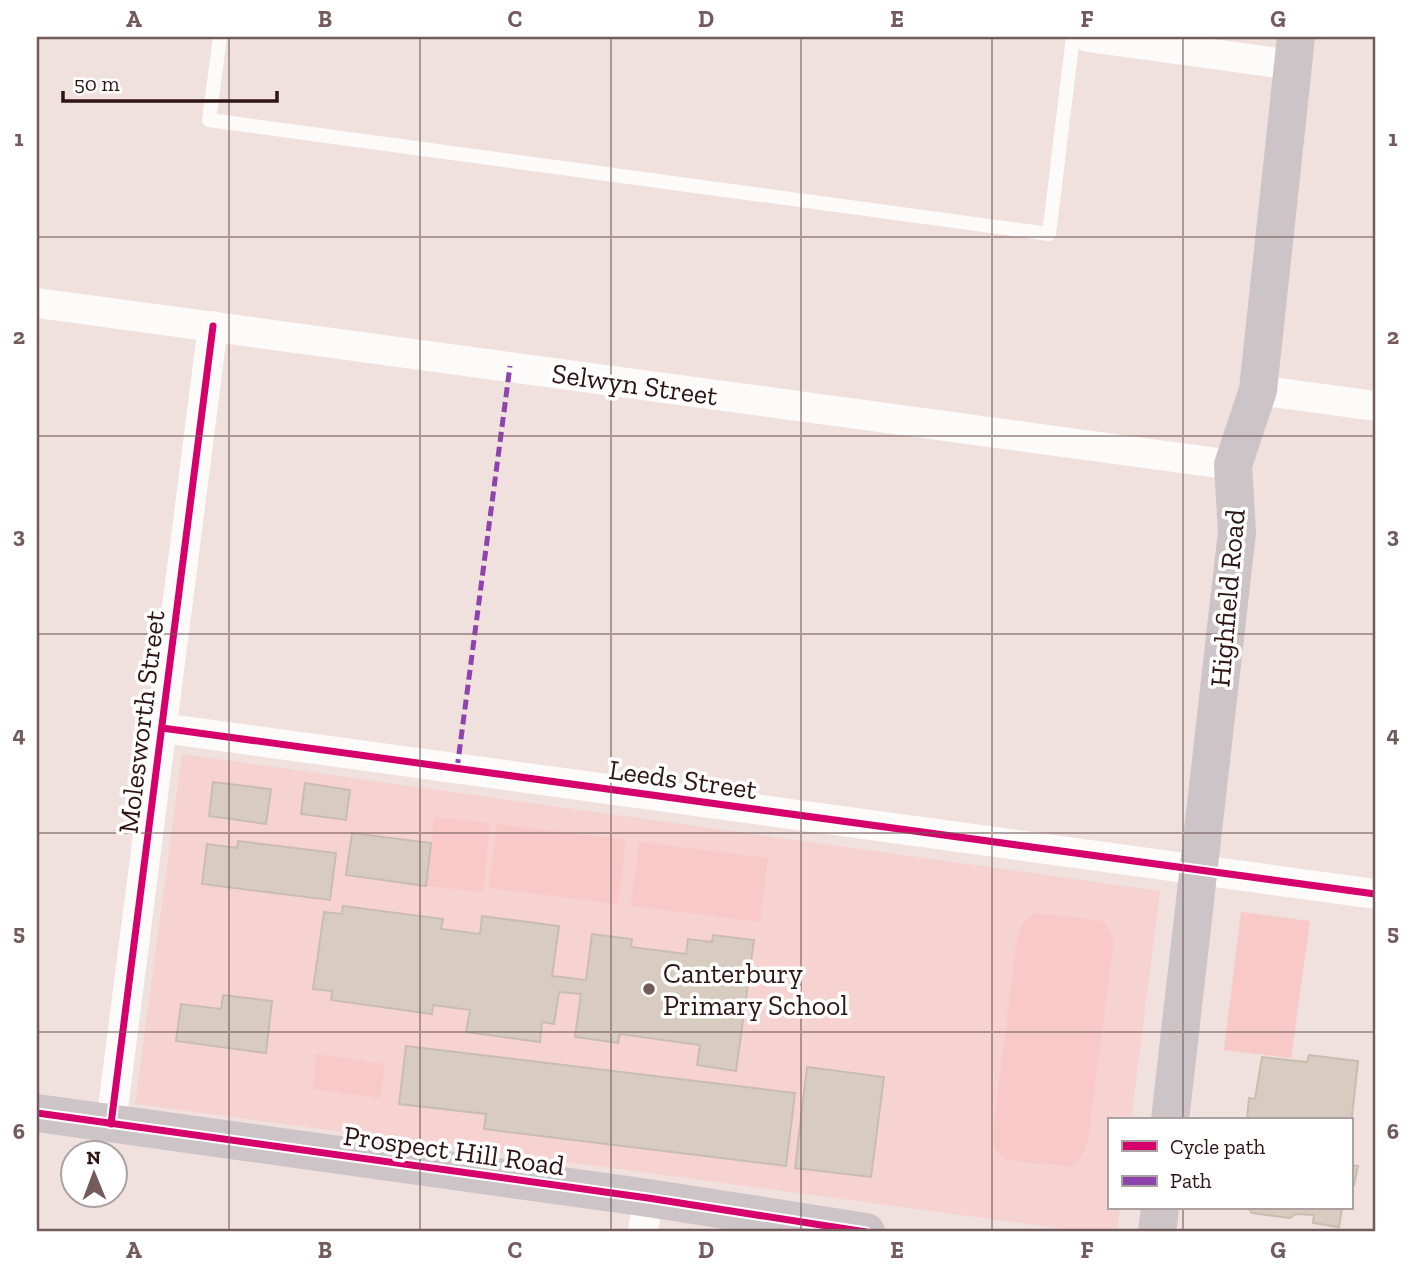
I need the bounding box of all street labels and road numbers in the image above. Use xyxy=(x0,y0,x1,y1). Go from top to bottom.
street label: Selwyn Street xyxy=(550,357,721,413)
street label: Highfield Road xyxy=(1203,508,1252,688)
street label: Molesworth Street xyxy=(111,608,172,835)
street label: Leeds Street xyxy=(607,753,760,806)
street label: Prospect Hill Road xyxy=(341,1119,567,1182)

